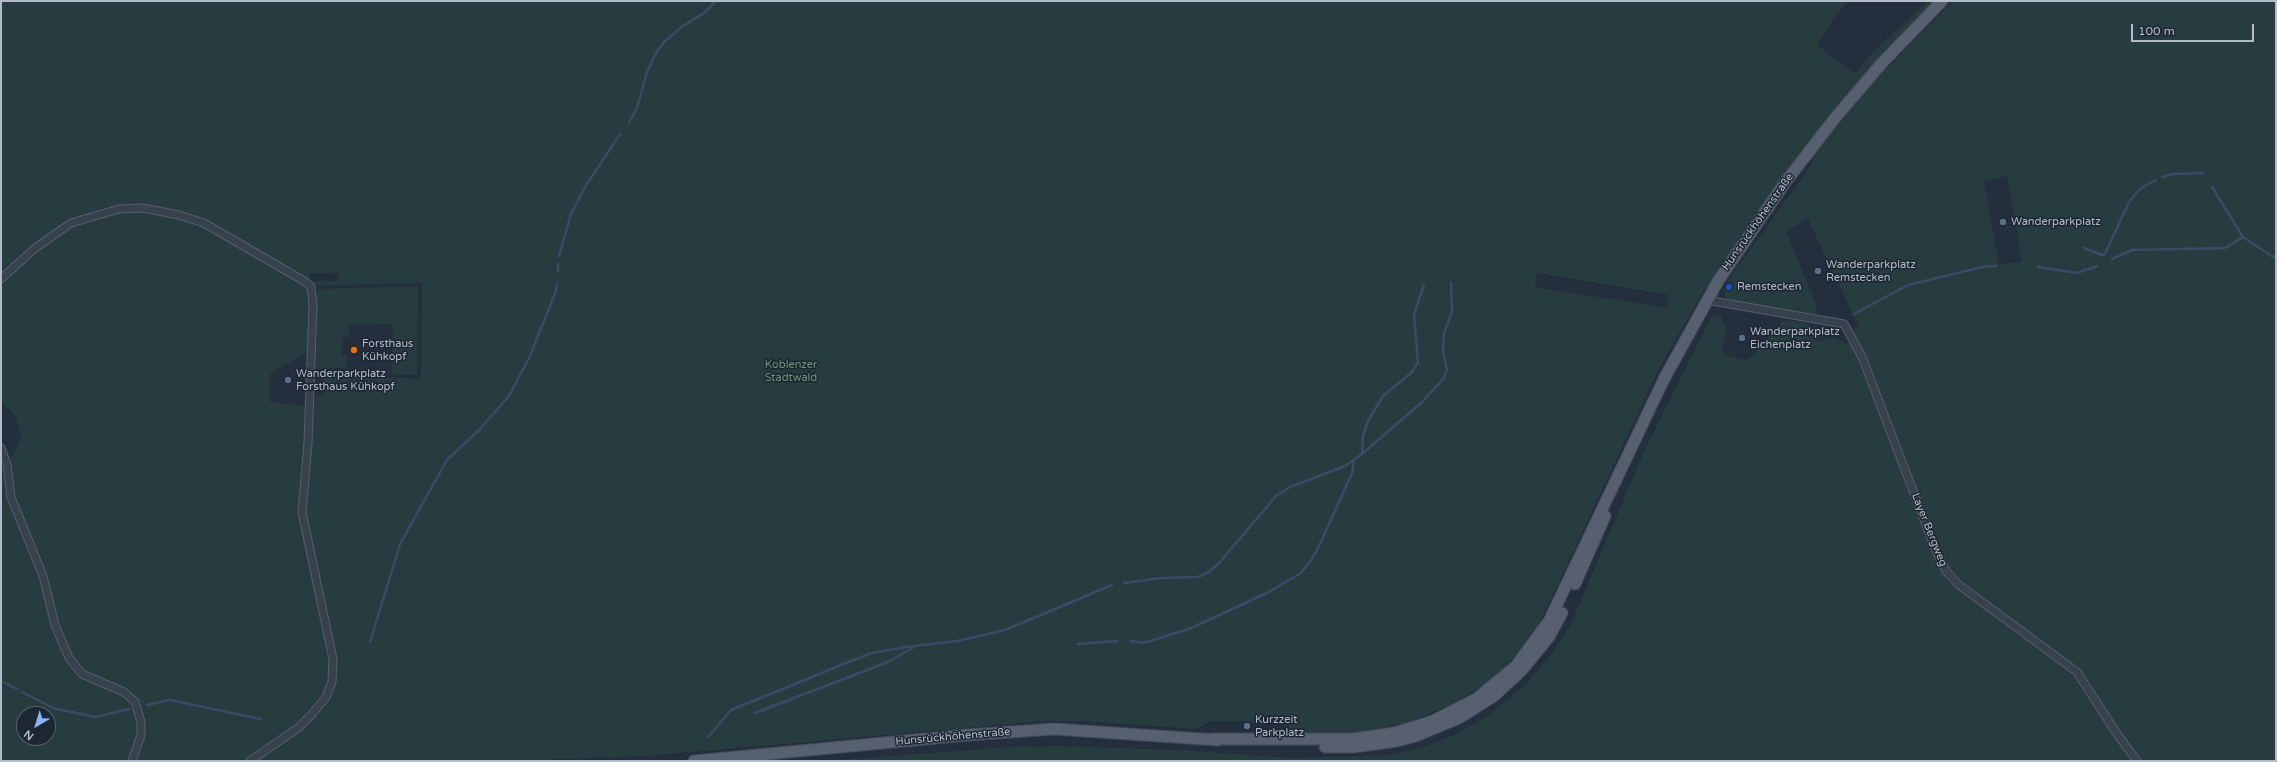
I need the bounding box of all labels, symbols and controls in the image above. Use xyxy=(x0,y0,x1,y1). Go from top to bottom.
scale bar xyxy=(2133,16,2256,42)
text: 100 m xyxy=(2138,24,2175,38)
street label: Hunsrückhöhenstraße xyxy=(1720,171,1796,273)
place label: Wanderparkplatz xyxy=(2011,215,2101,229)
marker: Wanderparkplatz xyxy=(1998,217,2008,227)
place label: Wanderparkplatz Remstecken xyxy=(1826,258,1916,284)
marker: Wanderparkplatz Remstecken xyxy=(1813,266,1823,276)
place label: Remstecken xyxy=(1737,280,1801,294)
marker: Remstecken xyxy=(1724,282,1734,292)
place label: Wanderparkplatz Eichenplatz xyxy=(1750,325,1840,351)
marker: Wanderparkplatz Eichenplatz xyxy=(1737,333,1747,343)
place label: Forsthaus Kühkopf xyxy=(362,337,413,363)
marker: Forsthaus Kühkopf xyxy=(349,345,359,355)
park label: Koblenzer Stadtwald xyxy=(765,358,817,384)
place label: Wanderparkplatz Forsthaus Kühkopf xyxy=(296,367,395,393)
marker: Wanderparkplatz Forsthaus Kühkopf xyxy=(283,375,293,385)
street label: Layer Bergweg xyxy=(1908,491,1950,569)
north arrow xyxy=(16,706,56,746)
place label: Kurzzeit Parkplatz xyxy=(1255,713,1304,739)
marker: Kurzzeit Parkplatz xyxy=(1242,721,1252,731)
street label: Hunsrückhöhenstraße xyxy=(895,725,1011,749)
text: N xyxy=(21,727,36,743)

